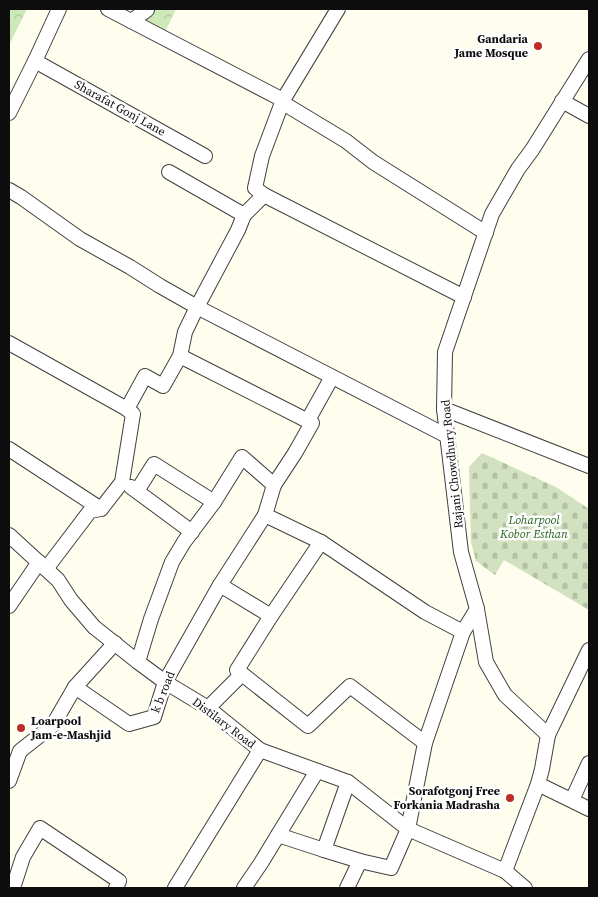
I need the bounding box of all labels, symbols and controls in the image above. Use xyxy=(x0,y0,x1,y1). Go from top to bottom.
place label: Gandaria Jame Mosque xyxy=(454,31,529,61)
marker: Gandaria Jame Mosque xyxy=(532,40,544,52)
street label: Sharafat Gonj Lane xyxy=(71,76,169,140)
street label: Rajani Chowdhury Road xyxy=(437,399,467,529)
park label: Loharpool Kobor Esthan xyxy=(499,512,568,542)
street label: k b road xyxy=(147,669,179,715)
street label: Distilary Road xyxy=(189,694,259,752)
place label: Loarpool Jam-e-Mashjid xyxy=(30,713,111,743)
marker: Loarpool Jam-e-Mashjid xyxy=(15,722,27,734)
place label: Sorafotgonj Free Forkania Madrasha xyxy=(393,783,501,813)
marker: Sorafotgonj Free Forkania Madrasha xyxy=(504,792,516,804)

